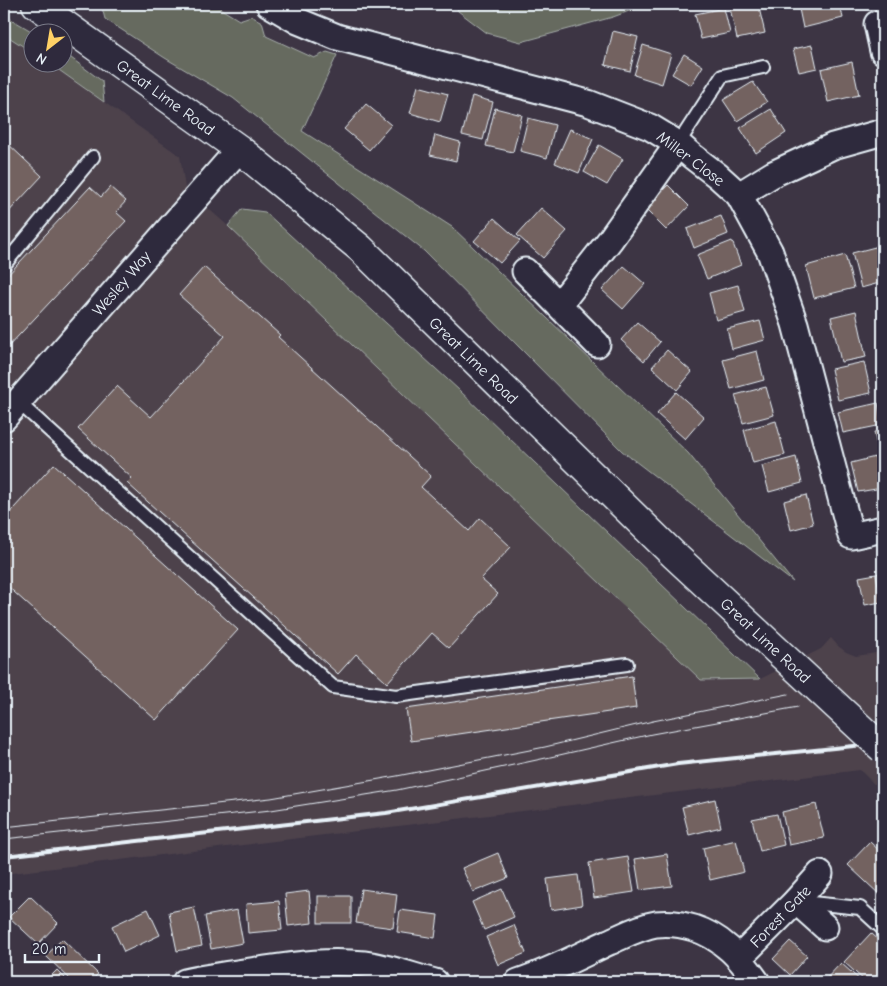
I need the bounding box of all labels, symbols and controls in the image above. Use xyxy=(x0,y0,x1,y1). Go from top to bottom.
north arrow xyxy=(22,22,72,72)
text: N xyxy=(33,49,50,68)
street label: Great Lime Road xyxy=(113,56,218,139)
street label: Miller Close xyxy=(653,128,728,190)
street label: Wesley Way xyxy=(89,247,155,320)
street label: Great Lime Road xyxy=(425,314,521,408)
street label: Great Lime Road xyxy=(717,594,814,687)
street label: Forest Gate xyxy=(747,882,815,951)
scale bar xyxy=(25,931,99,963)
text: 20 m xyxy=(32,940,66,958)

